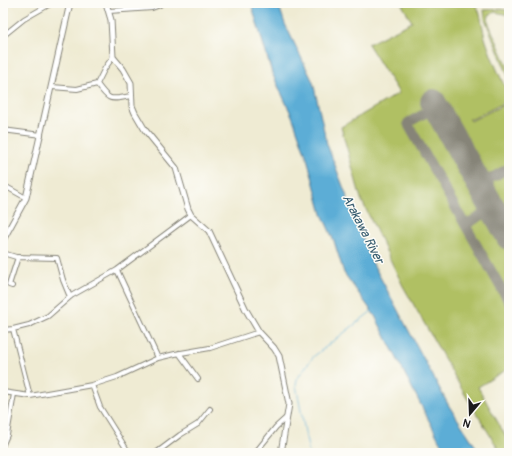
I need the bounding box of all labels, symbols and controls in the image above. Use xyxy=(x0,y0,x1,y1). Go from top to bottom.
water label: Arakawa River xyxy=(339,192,388,268)
north arrow xyxy=(450,394,490,434)
text: N xyxy=(461,415,473,430)

